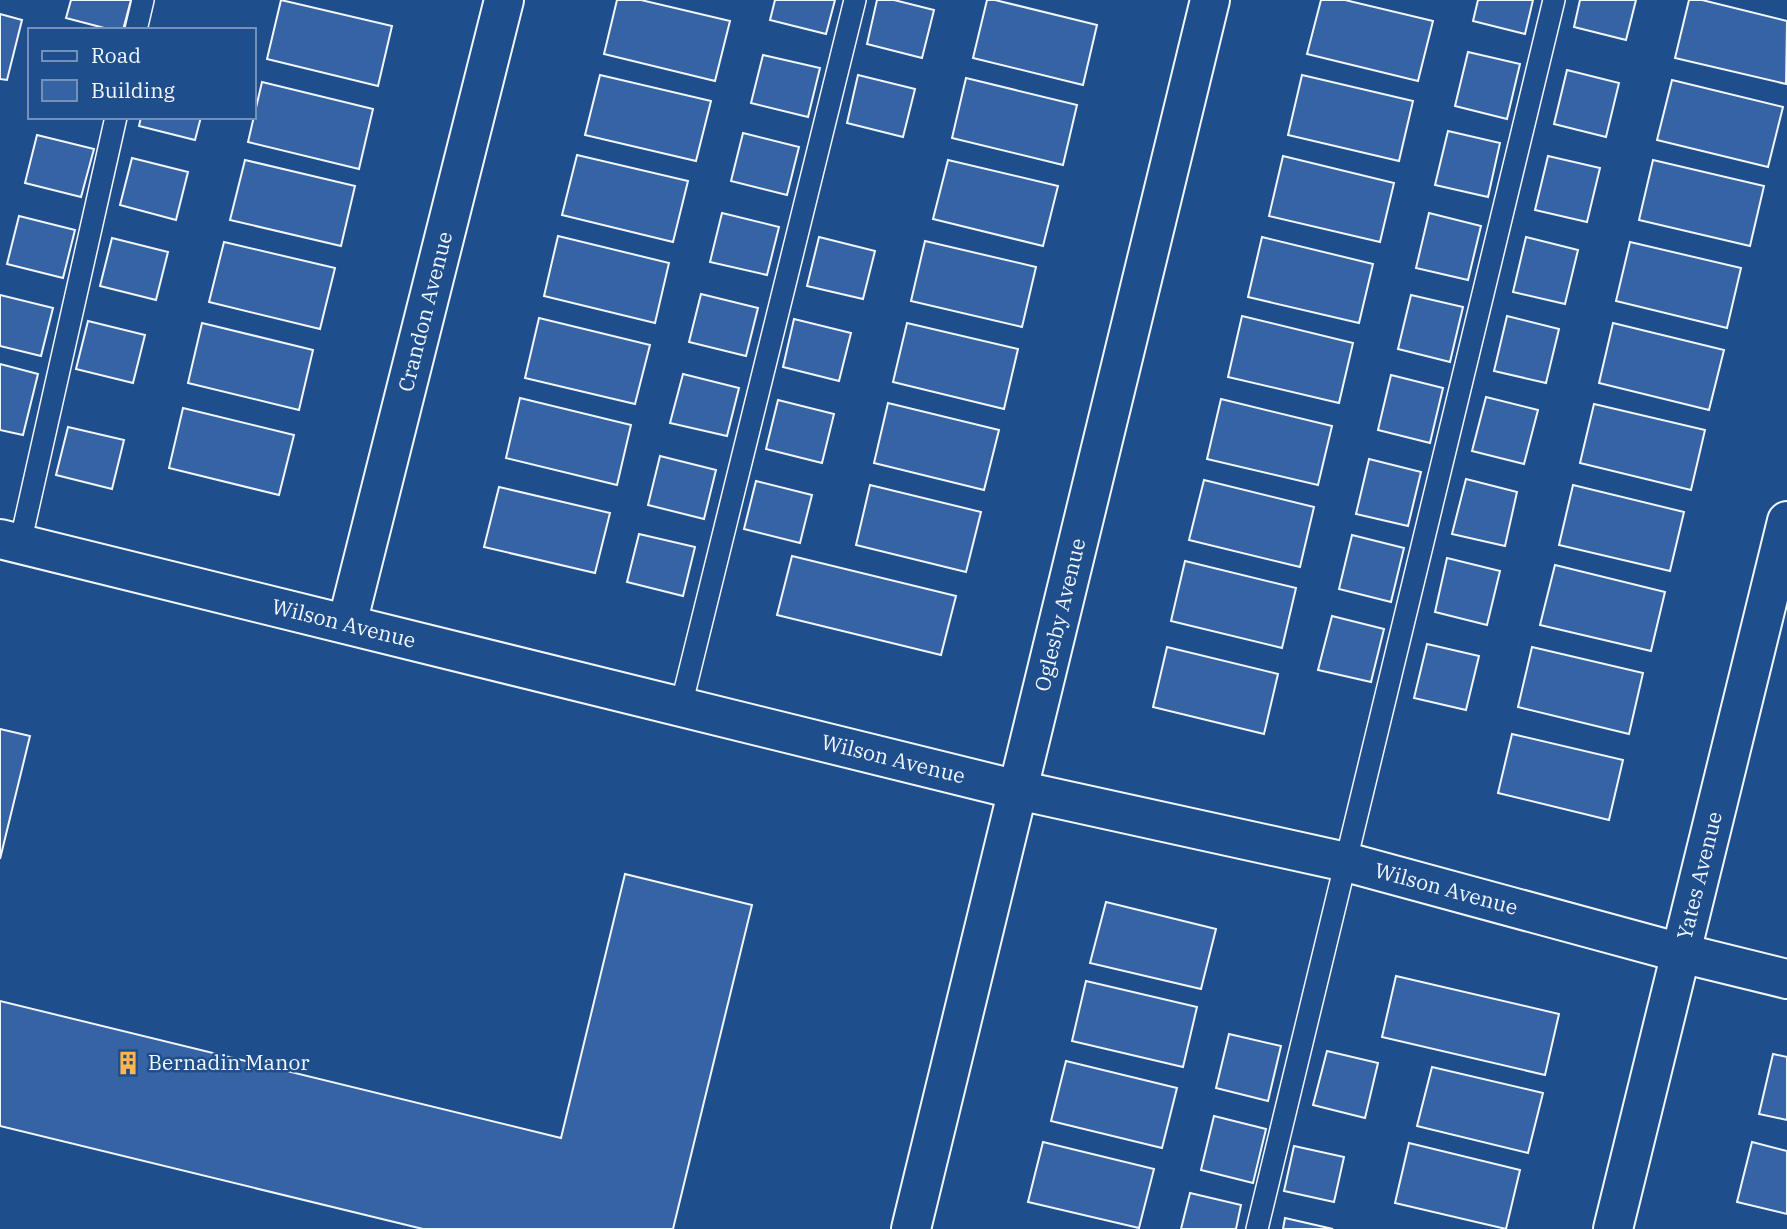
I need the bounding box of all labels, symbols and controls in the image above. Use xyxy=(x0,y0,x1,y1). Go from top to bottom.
legend xyxy=(28,28,256,119)
text: Road xyxy=(91,41,141,69)
text: Building xyxy=(91,76,176,104)
street label: Crandon Avenue xyxy=(391,228,458,395)
street label: Oglesby Avenue xyxy=(1027,535,1092,694)
street label: Wilson Avenue xyxy=(269,592,419,654)
street label: Wilson Avenue xyxy=(819,727,968,789)
street label: Yates Avenue xyxy=(1670,808,1728,942)
street label: Wilson Avenue xyxy=(1372,855,1521,921)
place label: Bernadin Manor xyxy=(148,1048,310,1076)
building icon: Bernadin Manor xyxy=(114,1049,142,1077)

